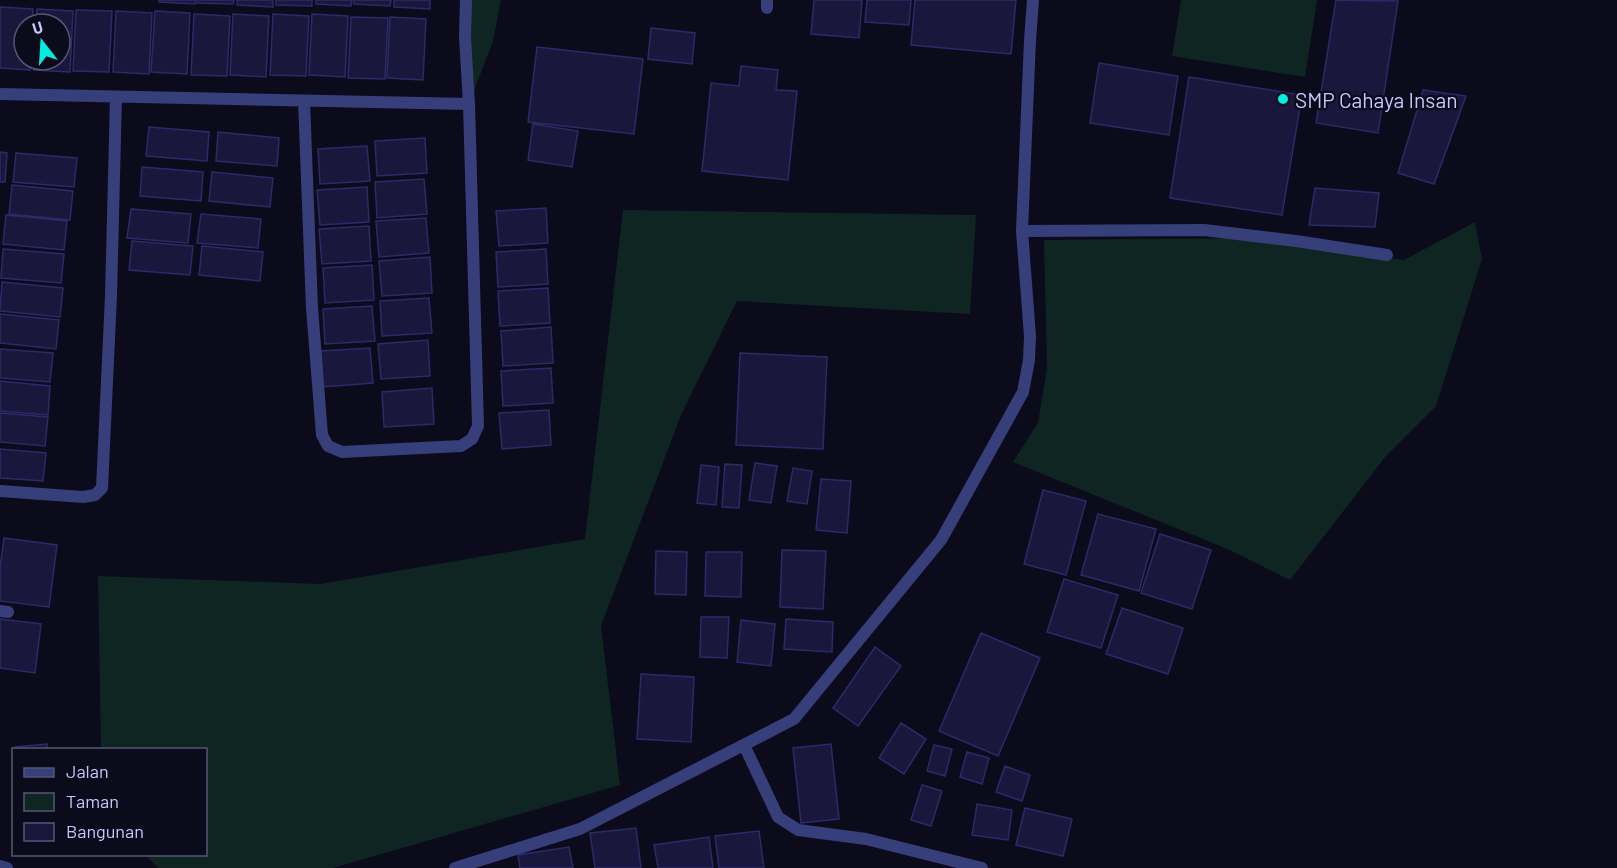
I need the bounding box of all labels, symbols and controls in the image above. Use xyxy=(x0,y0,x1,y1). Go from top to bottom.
north arrow xyxy=(12,12,72,72)
text: U xyxy=(30,17,45,38)
place label: SMP Cahaya Insan xyxy=(1295,87,1457,112)
marker: SMP Cahaya Insan xyxy=(1276,92,1290,106)
legend xyxy=(12,748,207,856)
text: Jalan xyxy=(66,760,109,782)
text: Taman xyxy=(66,790,119,812)
text: Bangunan xyxy=(66,820,144,842)

